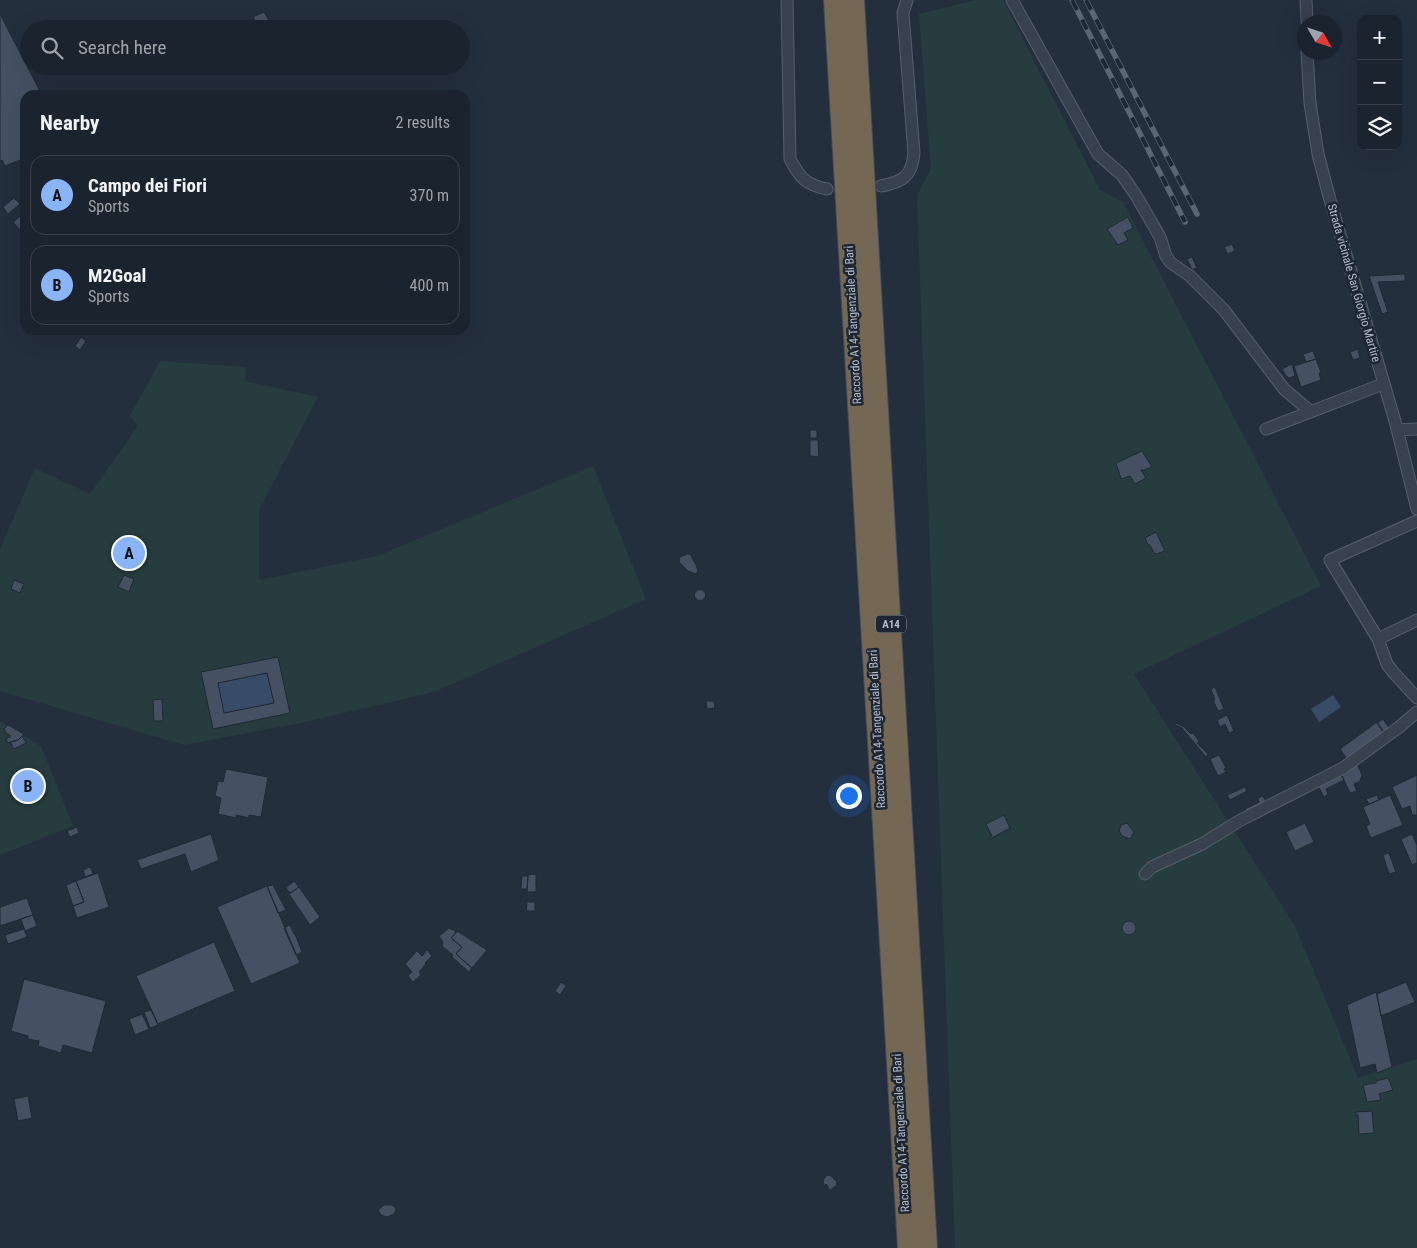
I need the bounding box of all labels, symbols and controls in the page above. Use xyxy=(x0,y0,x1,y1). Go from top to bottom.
north arrow xyxy=(1297,15,1342,60)
map controls xyxy=(1357,15,1402,150)
button: + xyxy=(1357,15,1402,60)
search box xyxy=(20,20,470,75)
icon: search xyxy=(38,34,66,62)
text: Search here xyxy=(78,36,166,59)
button: − xyxy=(1357,60,1402,105)
button: layers xyxy=(1357,105,1402,150)
text: Nearby xyxy=(40,111,99,135)
text: 2 results xyxy=(395,113,450,132)
text: Campo dei Fiori xyxy=(88,174,207,197)
text: A xyxy=(52,186,62,205)
text: 370 m xyxy=(410,186,449,205)
text: Sports xyxy=(88,197,130,216)
street label: Strada vicinale San Giorgio Martire xyxy=(1325,202,1383,364)
street label: Raccordo A14-Tangenziale di Bari xyxy=(842,245,864,405)
text: M2Goal xyxy=(88,264,146,287)
text: B xyxy=(53,276,61,295)
text: 400 m xyxy=(410,276,449,295)
text: Sports xyxy=(88,287,130,306)
pin: A xyxy=(113,534,145,572)
road number: A14 xyxy=(876,616,906,632)
street label: Raccordo A14-Tangenziale di Bari xyxy=(866,649,888,809)
pin: B xyxy=(12,767,44,805)
your location xyxy=(836,783,862,809)
street label: Raccordo A14-Tangenziale di Bari xyxy=(890,1053,912,1213)

